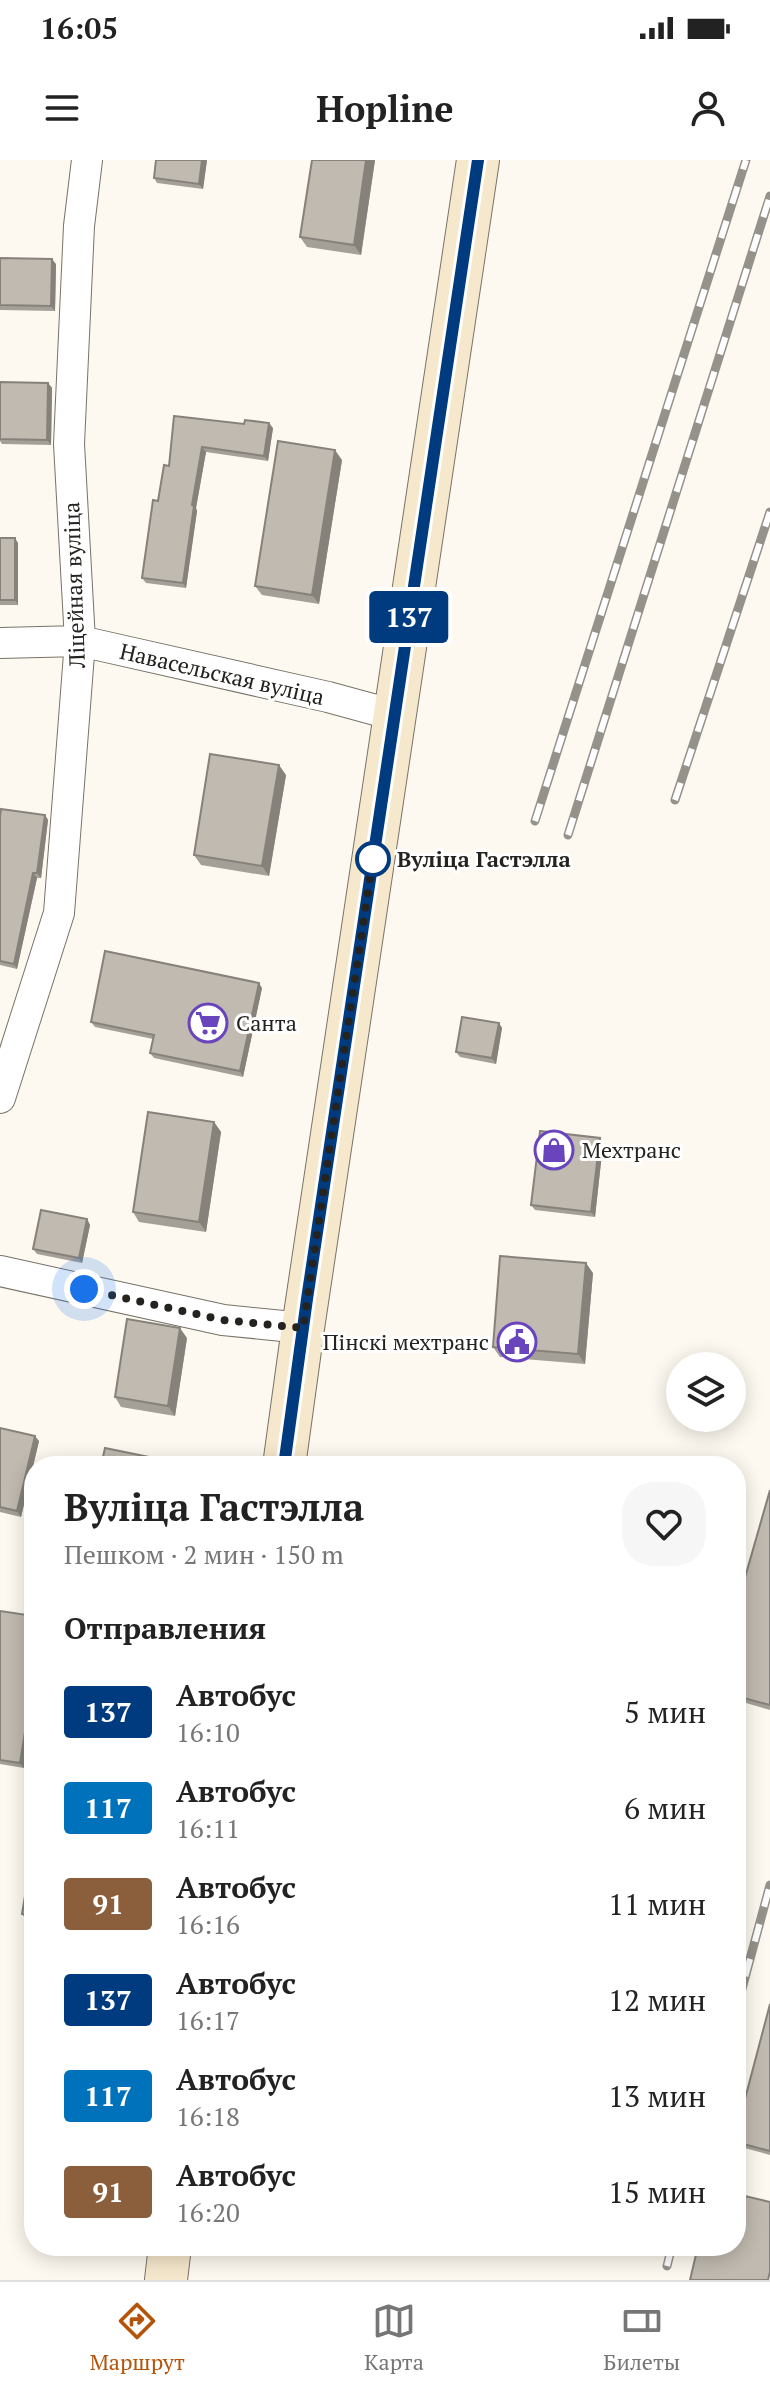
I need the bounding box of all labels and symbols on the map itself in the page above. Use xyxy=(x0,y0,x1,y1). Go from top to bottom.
street label: Ліцейная вуліца xyxy=(56,502,91,670)
line badge: 137 xyxy=(363,591,455,643)
street label: Навасельская вуліца xyxy=(117,636,327,711)
marker: Вуліца Гастэлла xyxy=(356,842,390,876)
place label: Вуліца Гастэлла xyxy=(397,844,571,873)
supermarket icon: Санта xyxy=(187,1002,229,1044)
place label: Санта xyxy=(236,1008,297,1037)
shop icon: Мехтранс xyxy=(533,1129,575,1171)
place label: Мехтранс xyxy=(582,1135,681,1164)
your location xyxy=(64,1269,104,1309)
public building icon: Пінскі мехтранс xyxy=(496,1321,538,1363)
place label: Пінскі мехтранс xyxy=(323,1327,489,1356)

